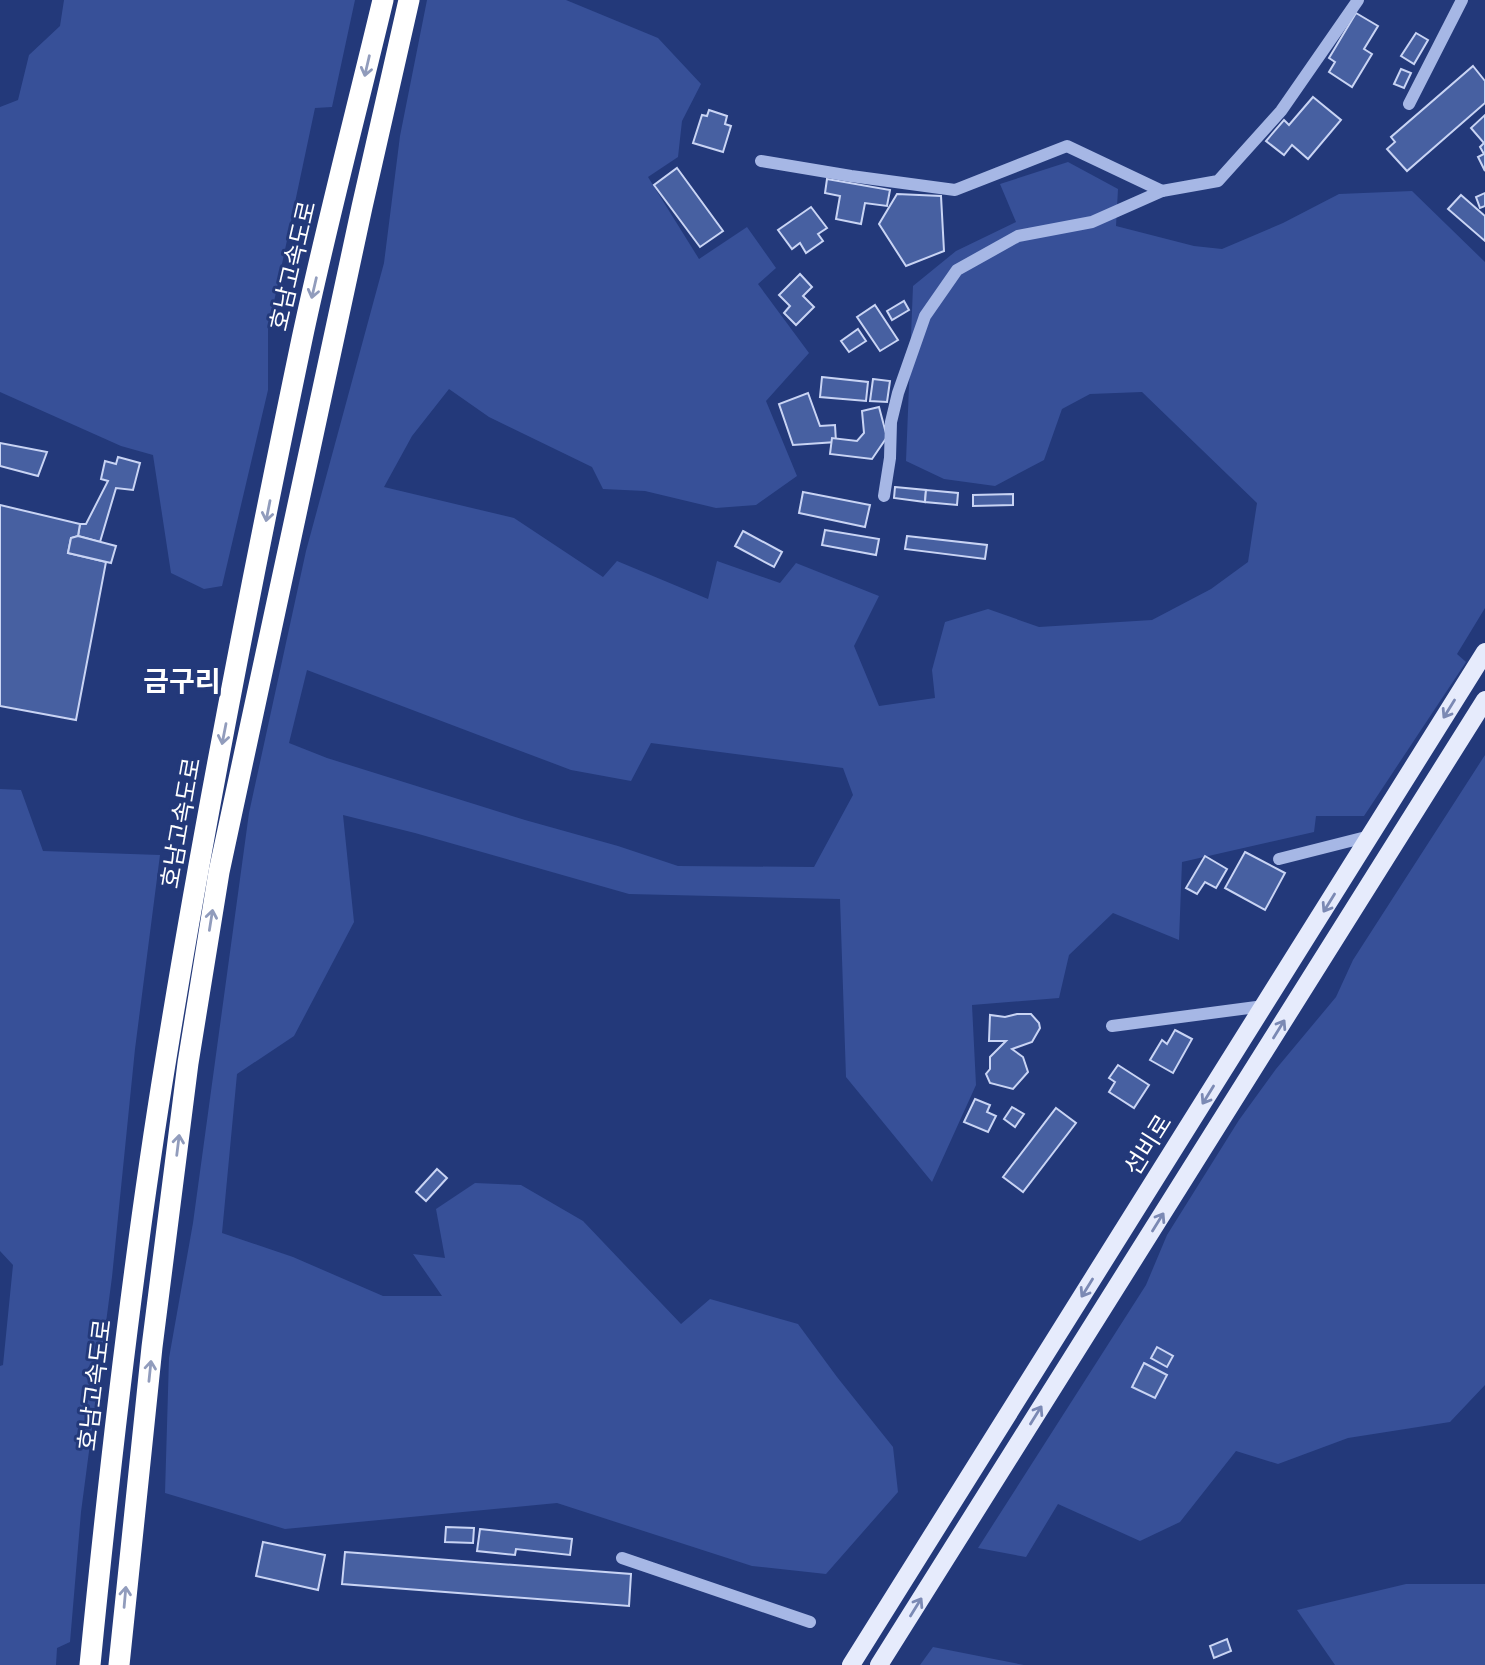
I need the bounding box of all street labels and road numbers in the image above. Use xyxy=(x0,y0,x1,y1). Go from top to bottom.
street label: 호남고속도로 xyxy=(263,198,322,334)
street label: 호남고속도로 xyxy=(154,755,206,891)
street label: 선비로 xyxy=(1117,1108,1177,1181)
street label: 호남고속도로 xyxy=(71,1317,117,1452)

